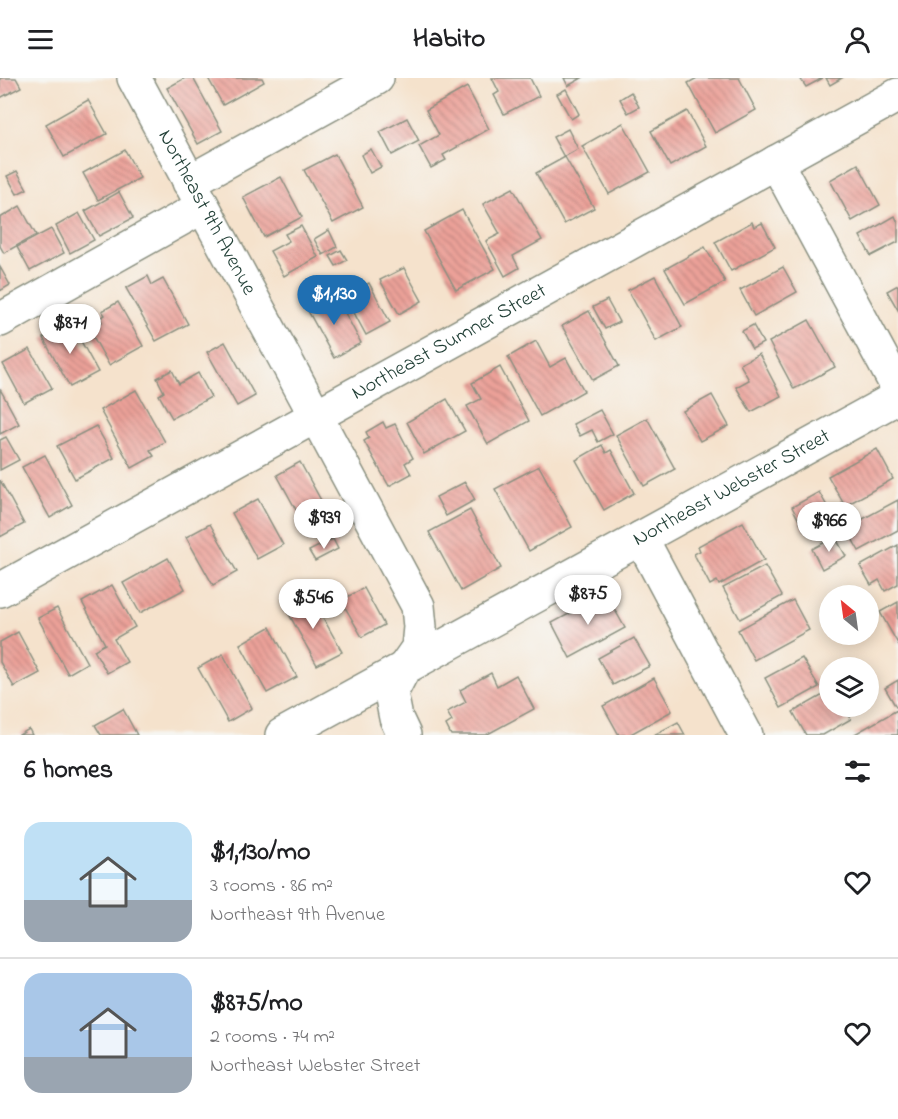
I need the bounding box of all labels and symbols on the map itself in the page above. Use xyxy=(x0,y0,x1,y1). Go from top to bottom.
street label: Northeast 9th Avenue xyxy=(150,125,264,301)
pin: $1,130 xyxy=(285,275,383,326)
street label: Northeast Sumner Street xyxy=(346,276,552,408)
pin: $871 xyxy=(34,304,106,355)
street label: Northeast Webster Street xyxy=(628,422,836,555)
pin: $939 xyxy=(288,499,360,550)
pin: $966 xyxy=(793,502,865,553)
pin: $875 xyxy=(552,575,624,626)
pin: $546 xyxy=(277,579,349,630)
north arrow xyxy=(819,585,879,645)

